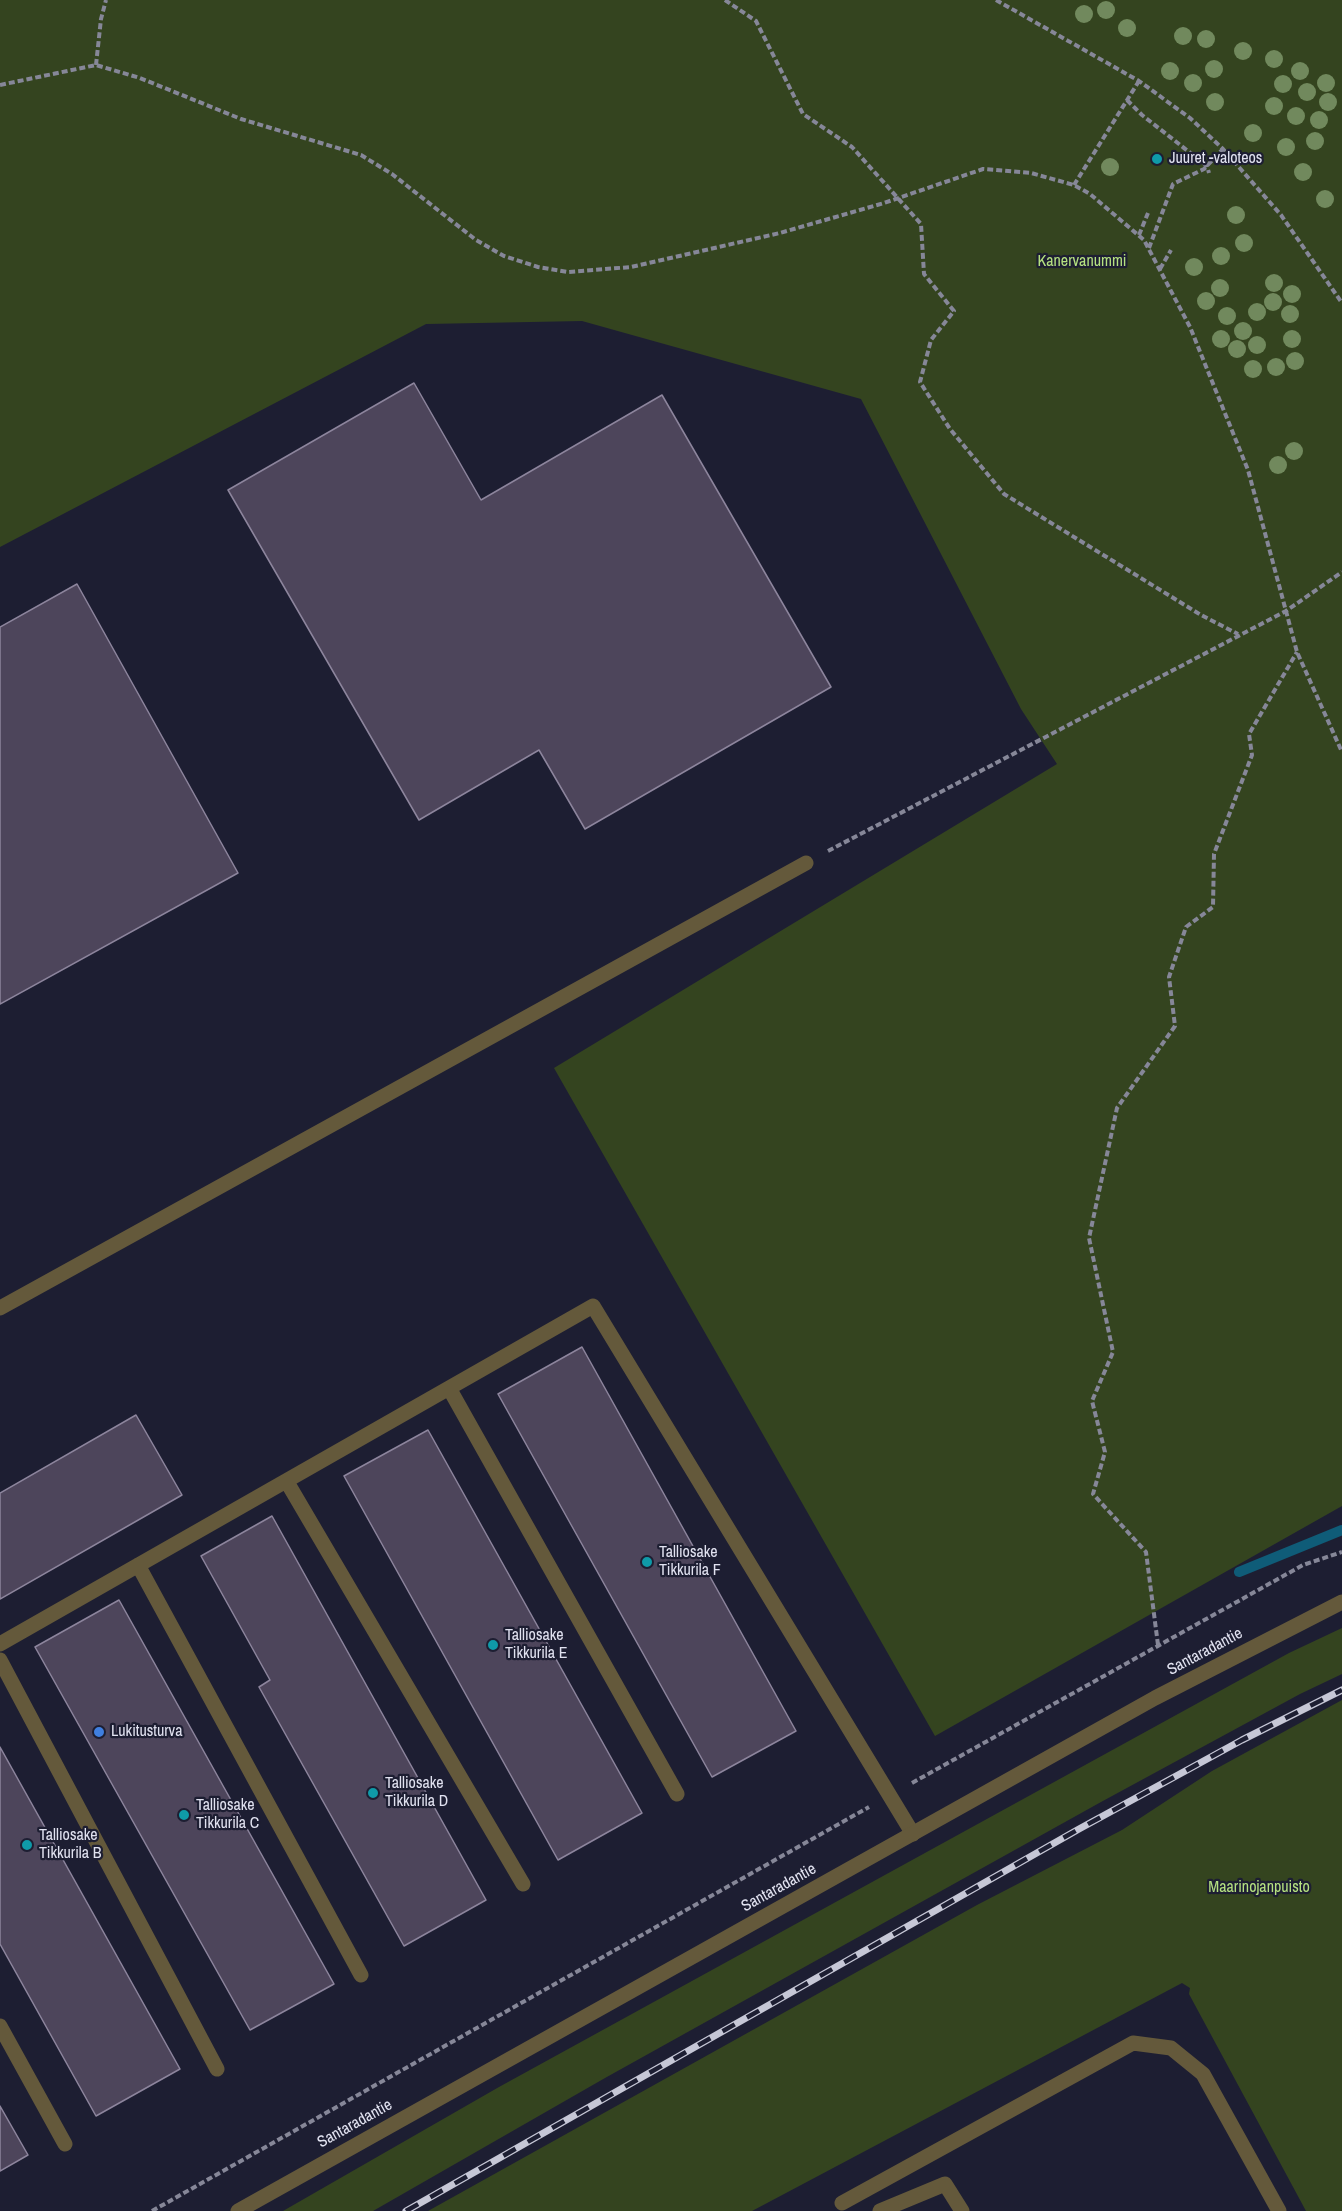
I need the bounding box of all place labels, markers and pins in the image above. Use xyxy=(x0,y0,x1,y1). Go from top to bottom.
place label: Juuret -valoteos xyxy=(1169,149,1262,169)
marker: Juuret -valoteos xyxy=(1150,152,1164,166)
place label: Talliosake Tikkurila F xyxy=(659,1543,721,1581)
marker: Talliosake Tikkurila F xyxy=(640,1555,654,1569)
place label: Talliosake Tikkurila E xyxy=(505,1626,567,1664)
marker: Talliosake Tikkurila E xyxy=(486,1638,500,1652)
place label: Lukitusturva xyxy=(111,1722,182,1742)
marker: Lukitusturva xyxy=(92,1725,106,1739)
place label: Talliosake Tikkurila D xyxy=(385,1774,448,1812)
marker: Talliosake Tikkurila D xyxy=(366,1786,380,1800)
place label: Talliosake Tikkurila C xyxy=(196,1796,259,1834)
marker: Talliosake Tikkurila C xyxy=(177,1808,191,1822)
place label: Talliosake Tikkurila B xyxy=(39,1826,101,1864)
marker: Talliosake Tikkurila B xyxy=(20,1838,34,1852)

